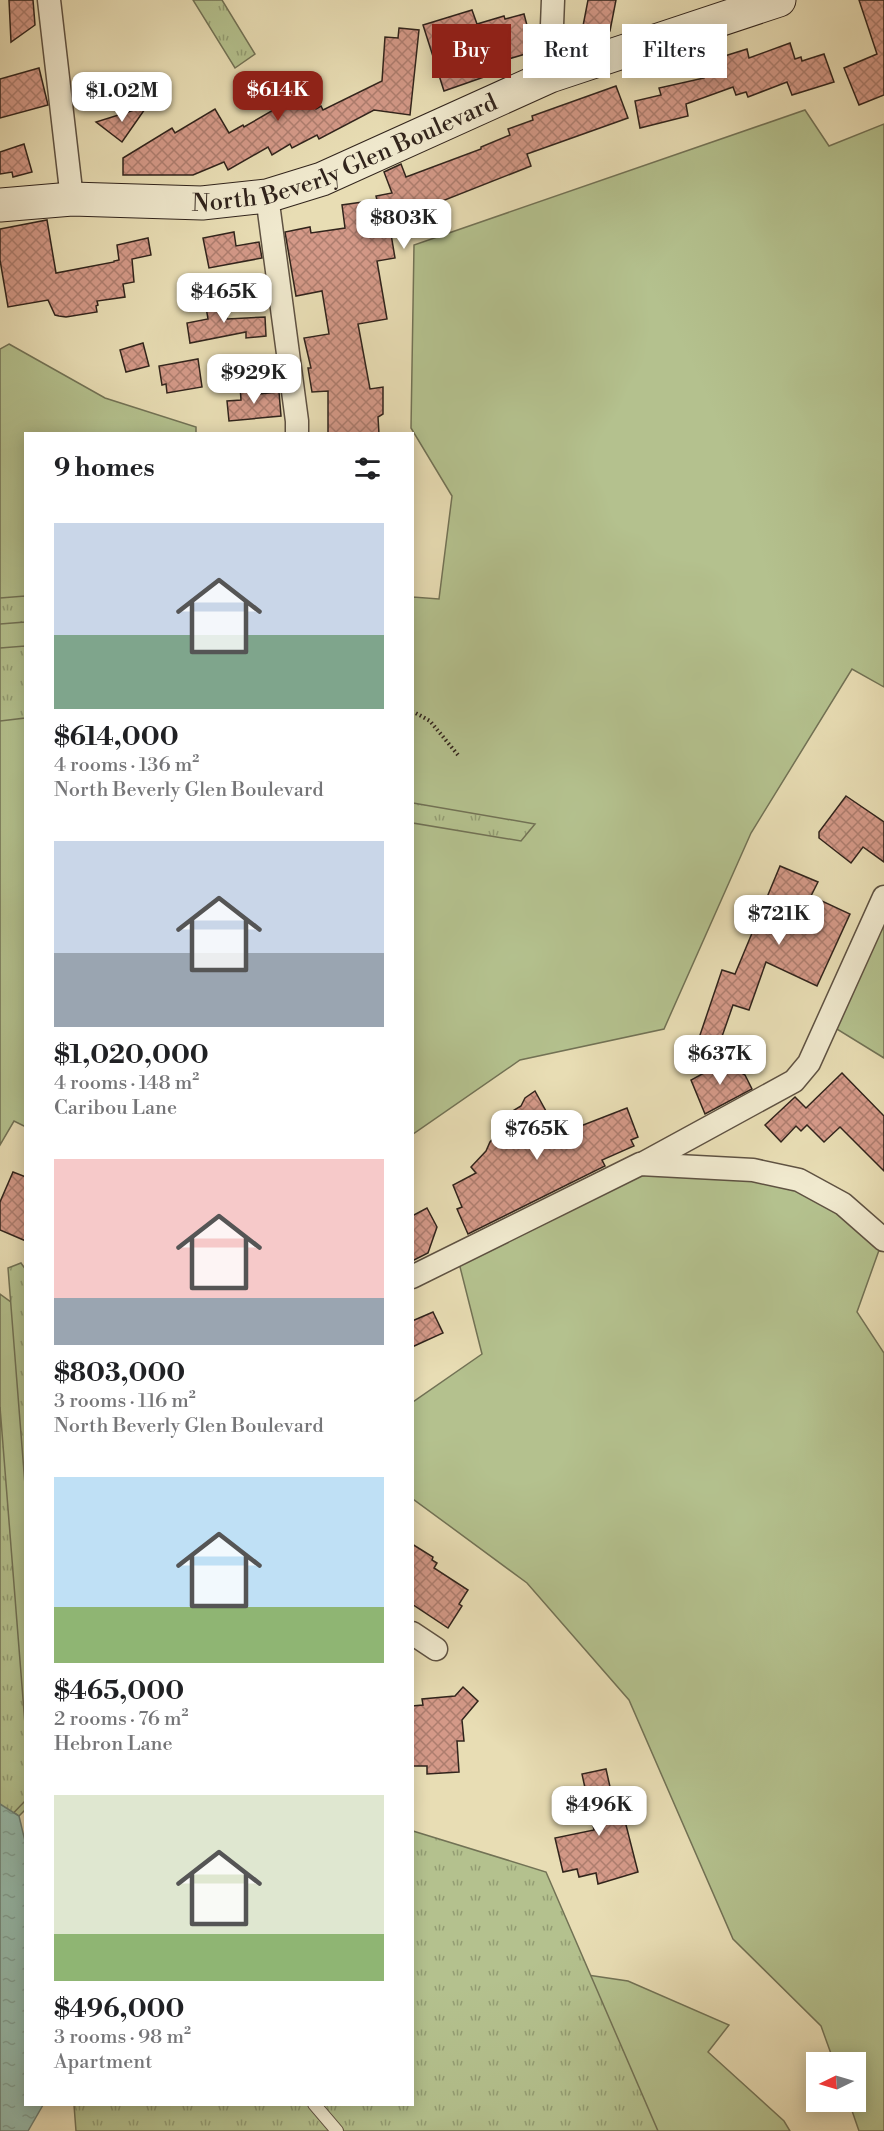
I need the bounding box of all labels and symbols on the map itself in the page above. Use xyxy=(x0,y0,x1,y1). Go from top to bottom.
pin: $614K xyxy=(236,71,320,122)
pin: $1.02M xyxy=(73,72,171,123)
street label: North Beverly Glen Boulevard xyxy=(191,88,503,219)
pin: $803K xyxy=(362,199,446,250)
pin: $465K xyxy=(182,273,266,324)
pin: $929K xyxy=(212,354,296,405)
pin: $721K xyxy=(737,895,821,946)
pin: $637K xyxy=(678,1035,762,1086)
pin: $765K xyxy=(495,1110,579,1161)
pin: $496K xyxy=(557,1786,641,1837)
north arrow xyxy=(806,2052,866,2112)

